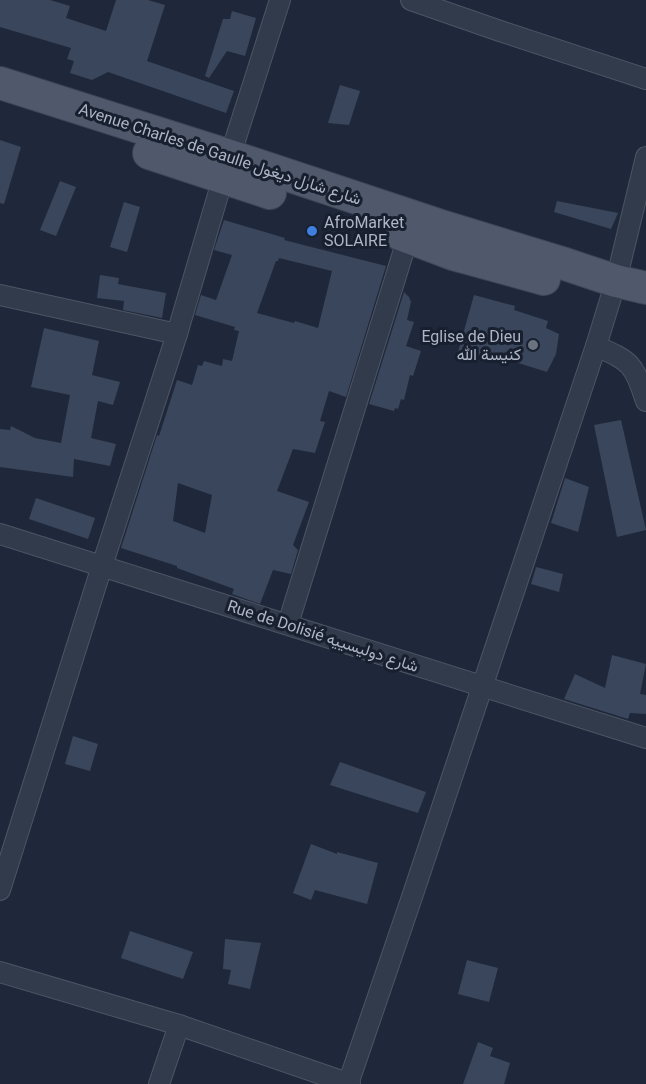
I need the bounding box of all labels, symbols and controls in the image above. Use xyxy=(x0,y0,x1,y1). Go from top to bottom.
street label: Avenue Charles de Gaulle شارع شارل ديغول xyxy=(76,99,364,211)
place label: AfroMarket SOLAIRE xyxy=(324,213,404,250)
marker: AfroMarket SOLAIRE xyxy=(305,224,319,238)
place label: Eglise de Dieu كنيسة الله xyxy=(421,327,521,364)
marker: Eglise de Dieu كنيسة الله xyxy=(526,338,540,352)
street label: Rue de Dolisié شارع دوليسييه xyxy=(224,596,421,678)

